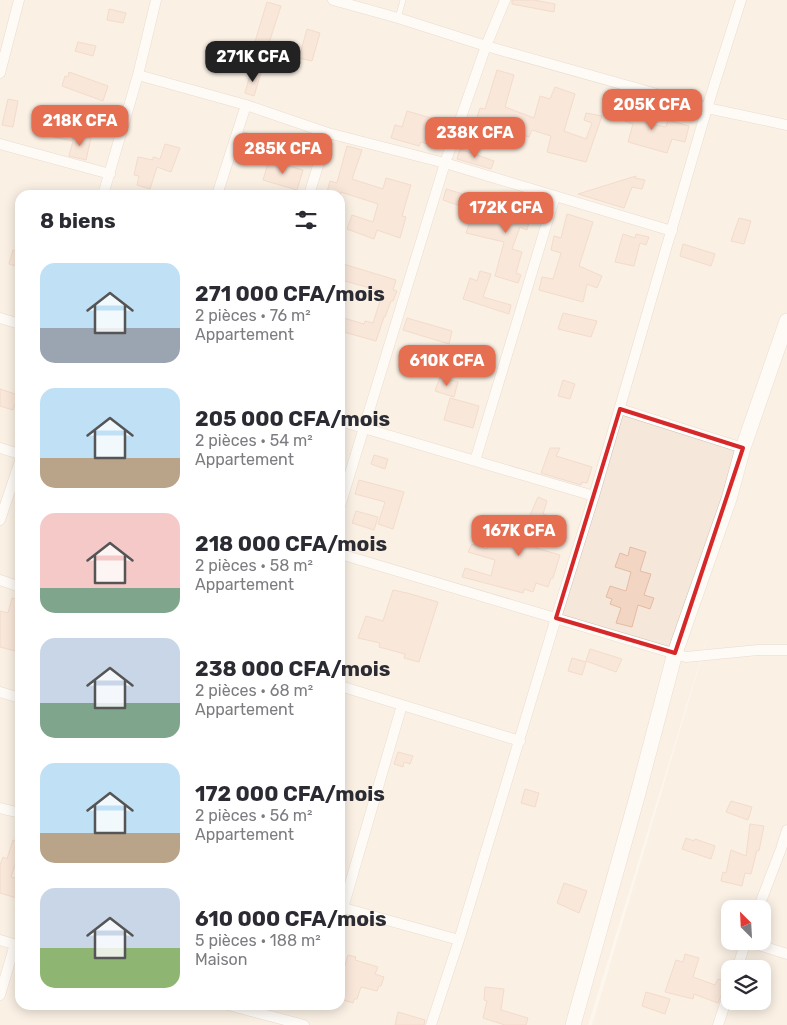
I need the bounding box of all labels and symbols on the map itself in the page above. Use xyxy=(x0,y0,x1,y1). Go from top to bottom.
pin: 271K CFA xyxy=(201,41,305,83)
pin: 205K CFA xyxy=(600,88,704,131)
pin: 218K CFA xyxy=(28,104,132,147)
pin: 238K CFA xyxy=(423,116,527,159)
pin: 285K CFA xyxy=(231,132,335,175)
pin: 172K CFA xyxy=(454,192,558,234)
pin: 610K CFA xyxy=(395,344,499,387)
pin: 167K CFA xyxy=(467,514,571,557)
north arrow xyxy=(721,900,771,950)

